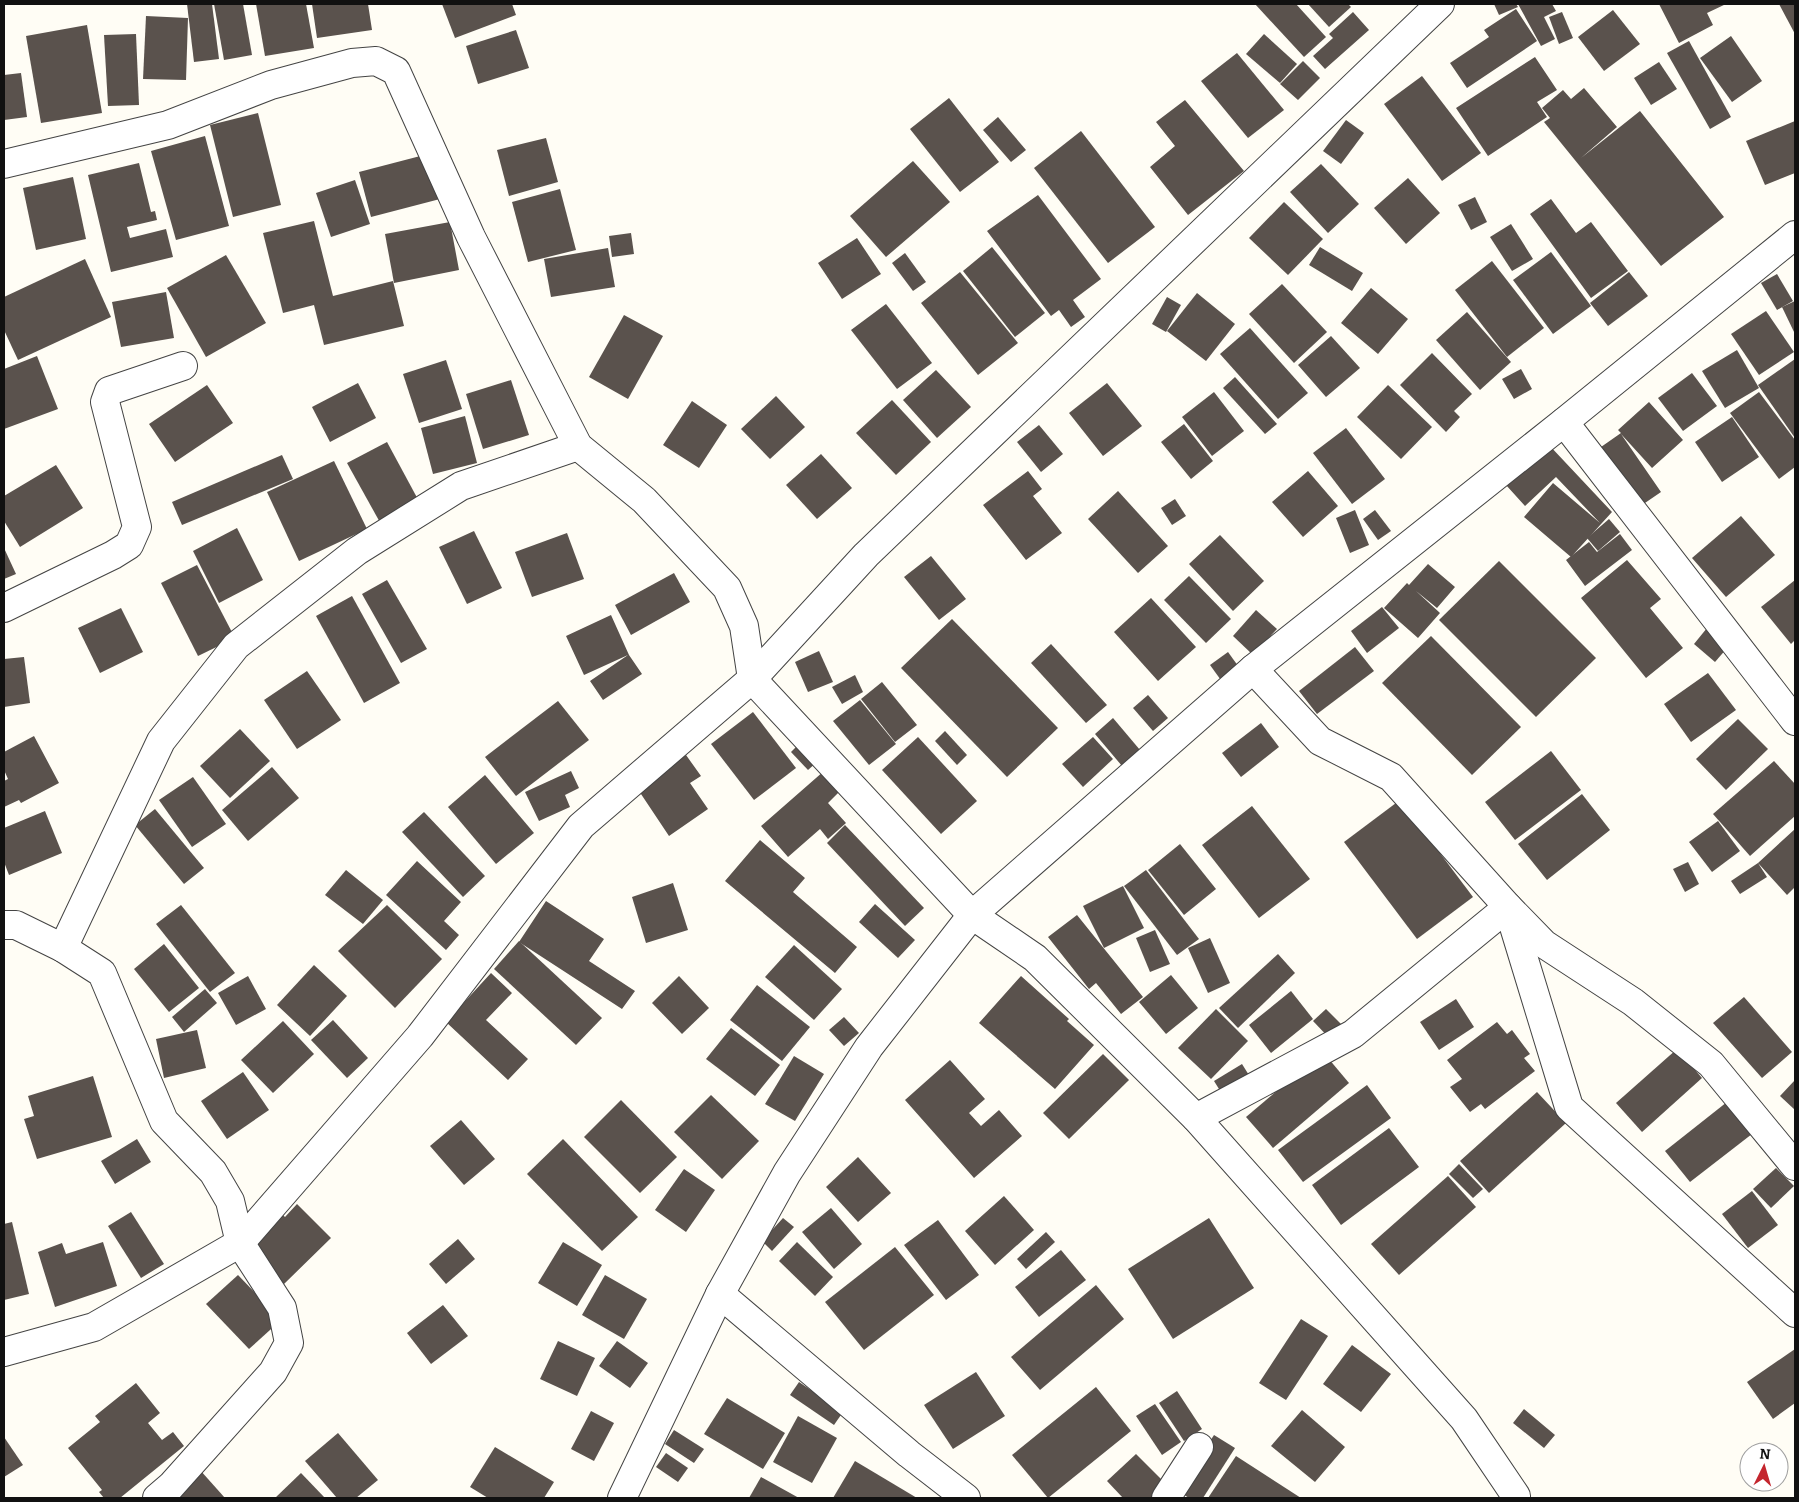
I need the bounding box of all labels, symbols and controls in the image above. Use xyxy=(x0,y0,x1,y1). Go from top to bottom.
north arrow xyxy=(1739,1442,1789,1492)
text: N xyxy=(1759,1446,1771,1464)

